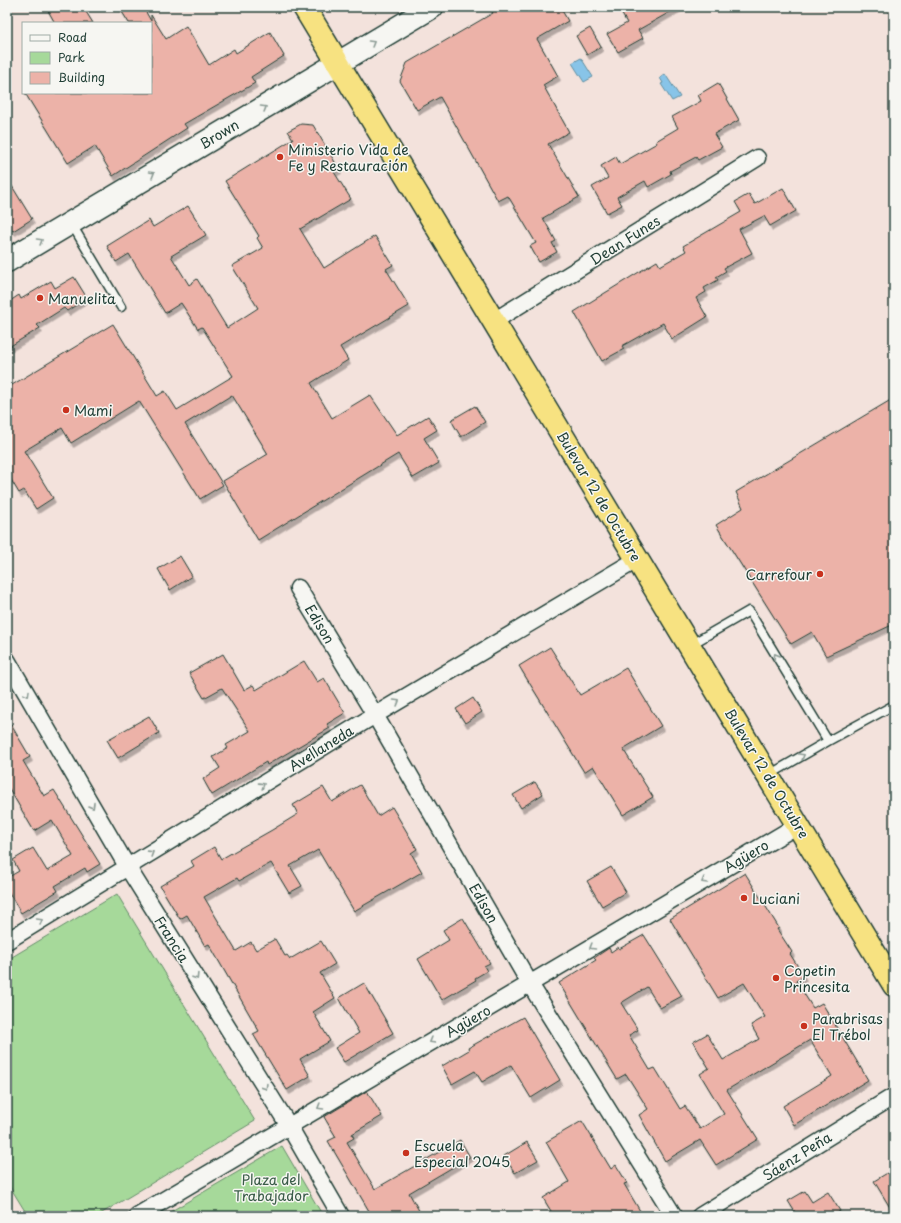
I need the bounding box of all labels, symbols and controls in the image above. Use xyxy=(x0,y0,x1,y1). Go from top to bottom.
legend xyxy=(22,22,152,94)
text: Road xyxy=(58,28,87,46)
one-way arrow xyxy=(368,40,375,48)
text: Park xyxy=(58,48,85,66)
text: Building xyxy=(58,68,105,86)
one-way arrow xyxy=(260,105,267,112)
street label: Brown xyxy=(195,114,243,154)
place label: Ministerio Vida de Fe y Restauración xyxy=(288,139,409,176)
marker: Ministerio Vida de Fe y Restauración xyxy=(275,152,285,162)
one-way arrow xyxy=(148,171,155,179)
street label: Dean Funes xyxy=(586,210,664,270)
one-way arrow xyxy=(36,238,43,245)
place label: Manuelita xyxy=(48,288,116,309)
marker: Manuelita xyxy=(35,293,45,303)
place label: Mami xyxy=(74,400,113,421)
marker: Mami xyxy=(61,405,71,415)
street label: Bulevar 12 de Octubre xyxy=(552,427,646,565)
place label: Carrefour xyxy=(746,564,812,585)
marker: Carrefour xyxy=(815,569,825,579)
street label: Edison xyxy=(300,600,340,648)
one-way arrow xyxy=(774,653,781,660)
one-way arrow xyxy=(22,690,29,697)
one-way arrow xyxy=(393,700,400,707)
street label: Bulevar 12 de Octubre xyxy=(720,704,814,842)
street label: Avellaneda xyxy=(285,720,358,776)
one-way arrow xyxy=(798,754,805,761)
one-way arrow xyxy=(258,782,265,790)
one-way arrow xyxy=(87,802,94,810)
street label: Agüero xyxy=(720,834,773,878)
one-way arrow xyxy=(147,851,154,858)
one-way arrow xyxy=(701,876,708,883)
street label: Edison xyxy=(464,879,504,927)
place label: Luciani xyxy=(752,888,800,909)
marker: Luciani xyxy=(739,893,749,903)
street label: Francia xyxy=(149,912,195,967)
one-way arrow xyxy=(36,918,43,925)
one-way arrow xyxy=(589,942,596,950)
place label: Copetin Princesita xyxy=(784,960,850,997)
one-way arrow xyxy=(191,973,199,980)
marker: Copetin Princesita xyxy=(771,973,781,983)
street label: Agüero xyxy=(441,1000,495,1042)
place label: Parabrisas El Trébol xyxy=(812,1008,883,1045)
marker: Parabrisas El Trébol xyxy=(799,1021,809,1031)
one-way arrow xyxy=(429,1037,436,1044)
one-way arrow xyxy=(260,1083,267,1090)
one-way arrow xyxy=(317,1103,324,1110)
street label: Sáenz Peña xyxy=(759,1126,836,1185)
place label: Escuela Especial 2045 xyxy=(414,1135,510,1172)
marker: Escuela Especial 2045 xyxy=(401,1148,411,1158)
park label: Plaza del Trabajador xyxy=(234,1169,309,1206)

